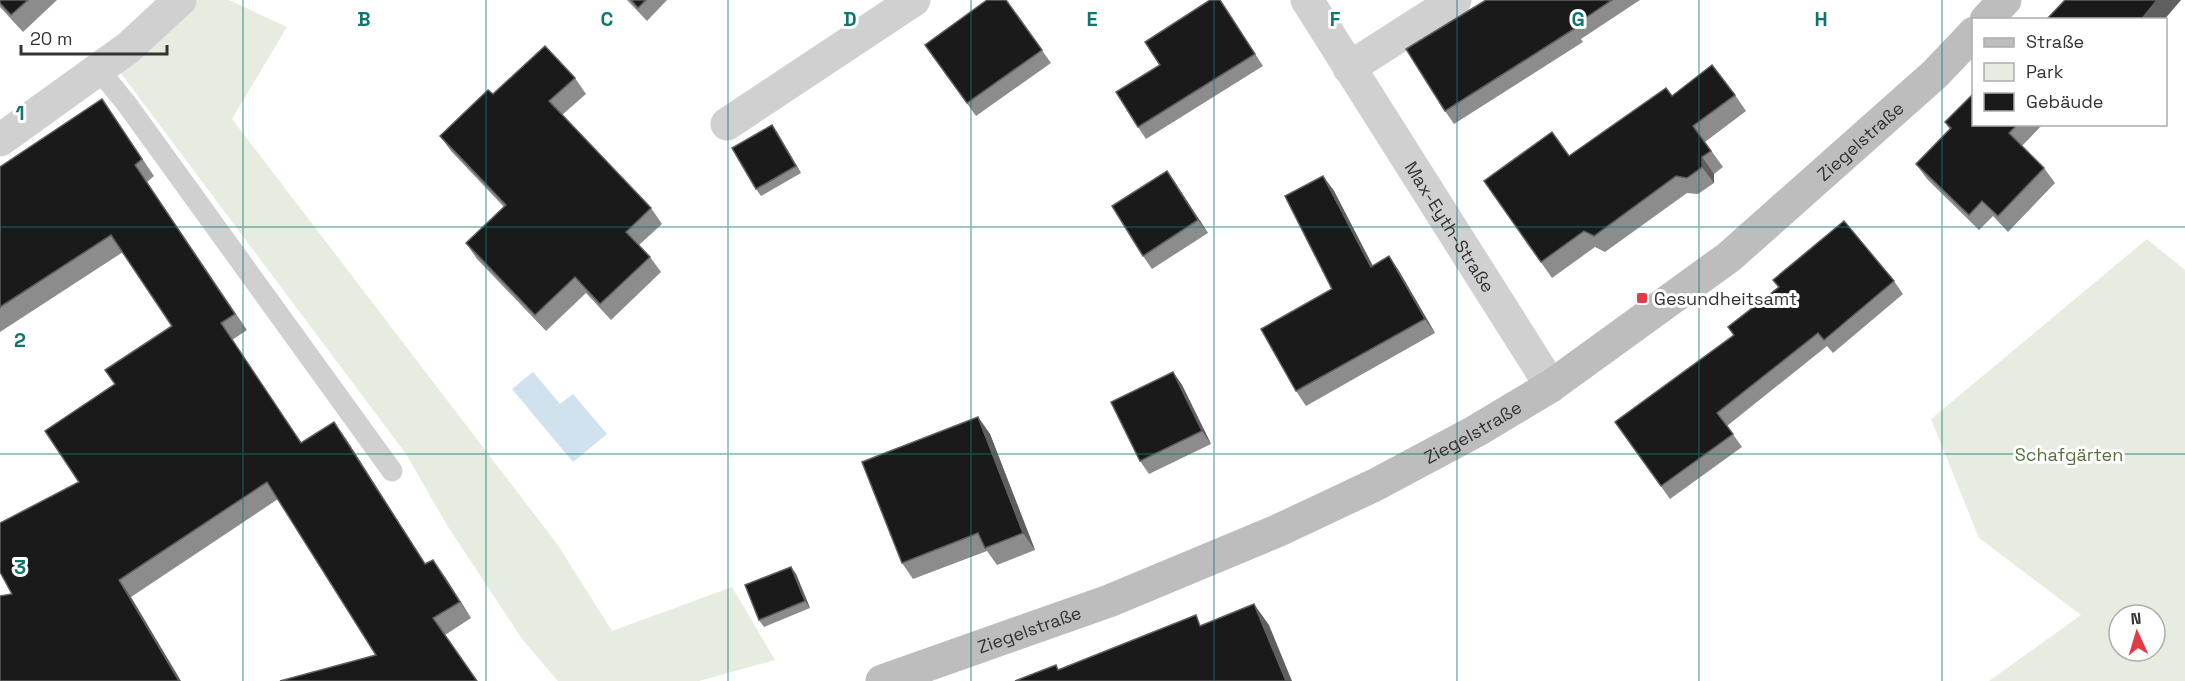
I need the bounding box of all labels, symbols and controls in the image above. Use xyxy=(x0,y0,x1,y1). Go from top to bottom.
text: B xyxy=(357,6,371,32)
text: C xyxy=(601,6,614,32)
text: D xyxy=(843,6,857,32)
text: E xyxy=(1086,6,1098,32)
text: F xyxy=(1330,6,1341,32)
text: G xyxy=(1571,6,1585,32)
text: H xyxy=(1814,6,1828,32)
scale bar xyxy=(21,18,166,56)
legend xyxy=(1972,18,2167,126)
text: 20 m xyxy=(30,27,73,50)
text: Straße xyxy=(2026,30,2084,53)
text: Park xyxy=(2026,60,2064,83)
text: Gebäude xyxy=(2026,90,2104,113)
street label: Ziegelstraße xyxy=(1812,96,1908,185)
text: 1 xyxy=(15,100,25,126)
street label: Max-Eyth-Straße xyxy=(1400,157,1500,296)
place label: Gesundheitsamt xyxy=(1654,287,1797,310)
marker: Gesundheitsamt xyxy=(1635,291,1649,305)
text: 2 xyxy=(14,327,26,353)
street label: Ziegelstraße xyxy=(1420,395,1525,468)
park label: Schafgärten xyxy=(2015,443,2123,466)
text: 3 xyxy=(14,554,26,580)
street label: Ziegelstraße xyxy=(974,600,1084,658)
north arrow xyxy=(2107,603,2167,663)
text: N xyxy=(2130,608,2142,629)

